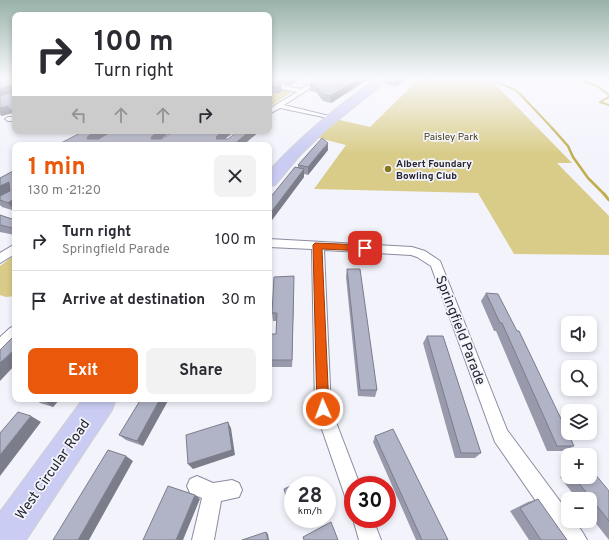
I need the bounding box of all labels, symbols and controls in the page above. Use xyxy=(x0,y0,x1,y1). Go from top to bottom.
text: 100 m xyxy=(94,25,174,61)
icon: right xyxy=(28,28,80,80)
text: Turn right xyxy=(94,60,174,83)
icon: left xyxy=(68,104,90,126)
icon: ahead xyxy=(110,104,132,126)
icon: ahead xyxy=(152,104,174,126)
icon: right xyxy=(194,104,216,126)
park label: Paisley Park xyxy=(424,131,478,144)
text: 1 min xyxy=(28,153,86,183)
button: close xyxy=(214,155,256,197)
place label: Albert Foundary Bowling Club xyxy=(396,158,472,183)
marker: Albert Foundary Bowling Club xyxy=(383,164,393,174)
text: 130 m · 21:20 xyxy=(28,183,101,199)
text: Turn right xyxy=(62,223,131,242)
icon: right xyxy=(28,230,50,252)
text: 100 m xyxy=(215,231,256,250)
pin xyxy=(348,231,382,265)
icon: arrive xyxy=(354,237,376,259)
text: Springfield Parade xyxy=(62,242,170,258)
street label: Springfield Parade xyxy=(431,273,488,388)
icon: arrive xyxy=(28,290,50,312)
text: Arrive at destination xyxy=(62,291,205,310)
text: 30 m xyxy=(221,291,256,310)
map controls xyxy=(561,316,597,528)
button: sound xyxy=(561,316,597,352)
button: Exit xyxy=(28,348,138,394)
button: Share xyxy=(146,348,256,394)
button: search xyxy=(561,360,597,396)
position arrow xyxy=(302,388,344,430)
button: layers xyxy=(561,404,597,440)
street label: West Circular Road xyxy=(12,416,94,523)
button: + xyxy=(561,448,597,484)
speed limit sign: 30 xyxy=(344,476,396,528)
text: 28 xyxy=(298,484,322,510)
button: − xyxy=(561,492,597,528)
text: km/h xyxy=(298,505,322,518)

